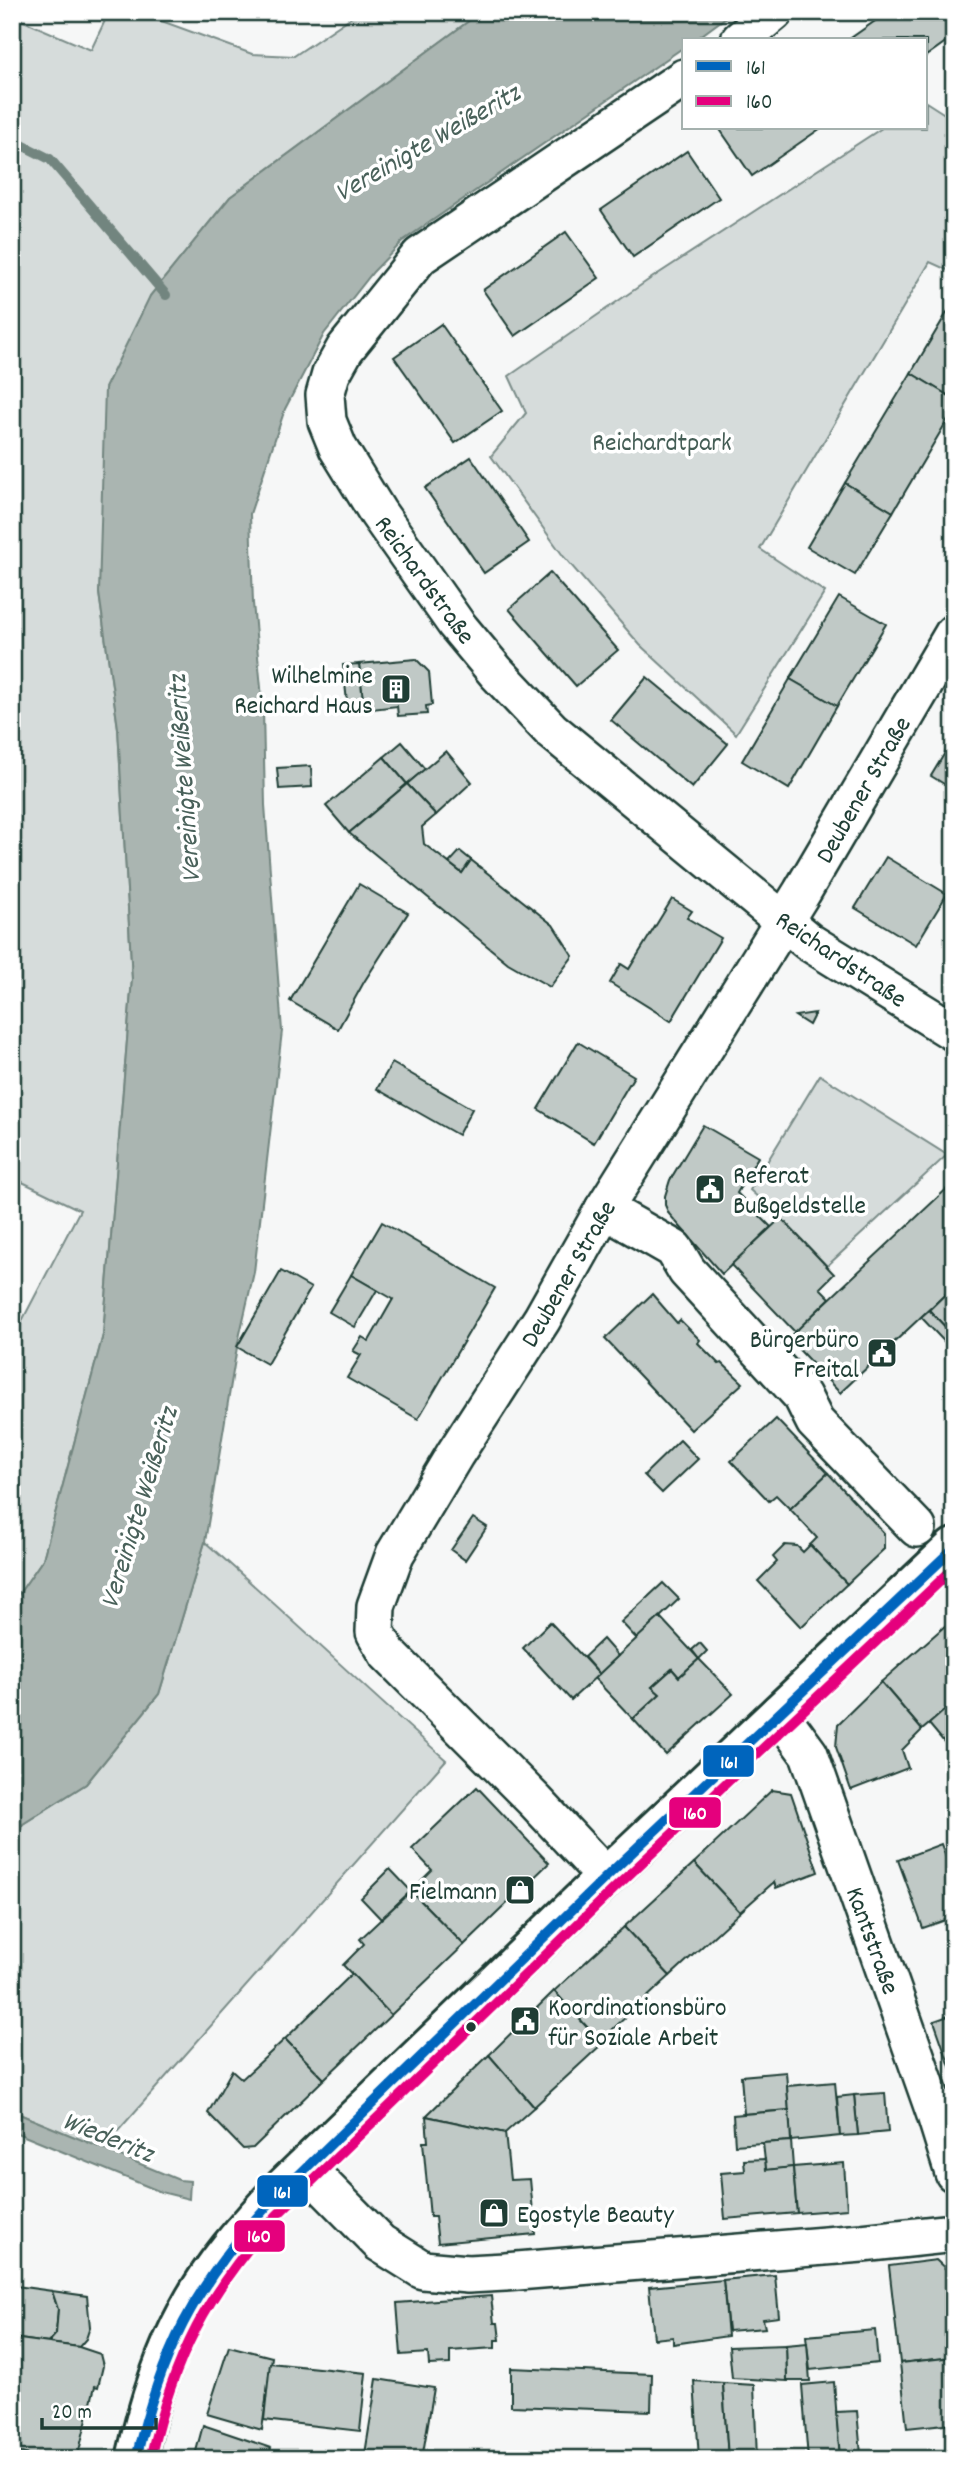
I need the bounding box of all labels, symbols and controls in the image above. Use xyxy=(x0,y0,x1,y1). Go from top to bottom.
legend xyxy=(682,38,928,130)
text: 161 xyxy=(746,55,766,85)
water label: Vereinigte Weißeritz xyxy=(328,75,530,215)
text: 160 xyxy=(746,89,772,119)
park label: Reichardtpark xyxy=(592,426,732,463)
street label: Reichardstraße xyxy=(364,509,483,653)
place label: Wilhelmine Reichard Haus xyxy=(234,659,373,726)
water label: Vereinigte Weißeritz xyxy=(160,672,214,884)
building icon: Wilhelmine Reichard Haus xyxy=(379,672,413,706)
street label: Deubener Straße xyxy=(808,710,922,871)
street label: Reichardstraße xyxy=(767,903,913,1019)
place label: Referat Bußgeldstelle xyxy=(733,1159,866,1226)
public building icon: Referat Bußgeldstelle xyxy=(693,1172,727,1206)
street label: Deubener Straße xyxy=(513,1194,627,1355)
place label: Bürgerbüro Freital xyxy=(750,1323,859,1390)
public building icon: Bürgerbüro Freital xyxy=(865,1336,899,1370)
water label: Vereinigte Weißeritz xyxy=(92,1402,192,1614)
line badge: 161 xyxy=(702,1744,755,1778)
text: 161 xyxy=(720,1751,738,1778)
line badge: 160 xyxy=(668,1796,722,1829)
text: 160 xyxy=(683,1802,707,1829)
shop icon: Fielmann xyxy=(503,1873,537,1907)
place label: Fielmann xyxy=(409,1875,497,1912)
street label: Kantstraße xyxy=(834,1882,907,2000)
place label: Koordinationsbüro für Soziale Arbeit xyxy=(548,1991,727,2058)
public building icon: Koordinationsbüro für Soziale Arbeit xyxy=(508,2004,542,2038)
unlabelled marker xyxy=(464,2020,478,2034)
water label: Wiederitz xyxy=(55,2103,160,2177)
line badge: 161 xyxy=(256,2174,309,2208)
text: 161 xyxy=(273,2181,291,2208)
shop icon: Egostyle Beauty xyxy=(477,2196,511,2230)
place label: Egostyle Beauty xyxy=(517,2198,674,2235)
line badge: 160 xyxy=(233,2219,286,2253)
text: 160 xyxy=(247,2225,271,2252)
scale bar xyxy=(42,2387,156,2431)
text: 20 m xyxy=(52,2399,92,2429)

